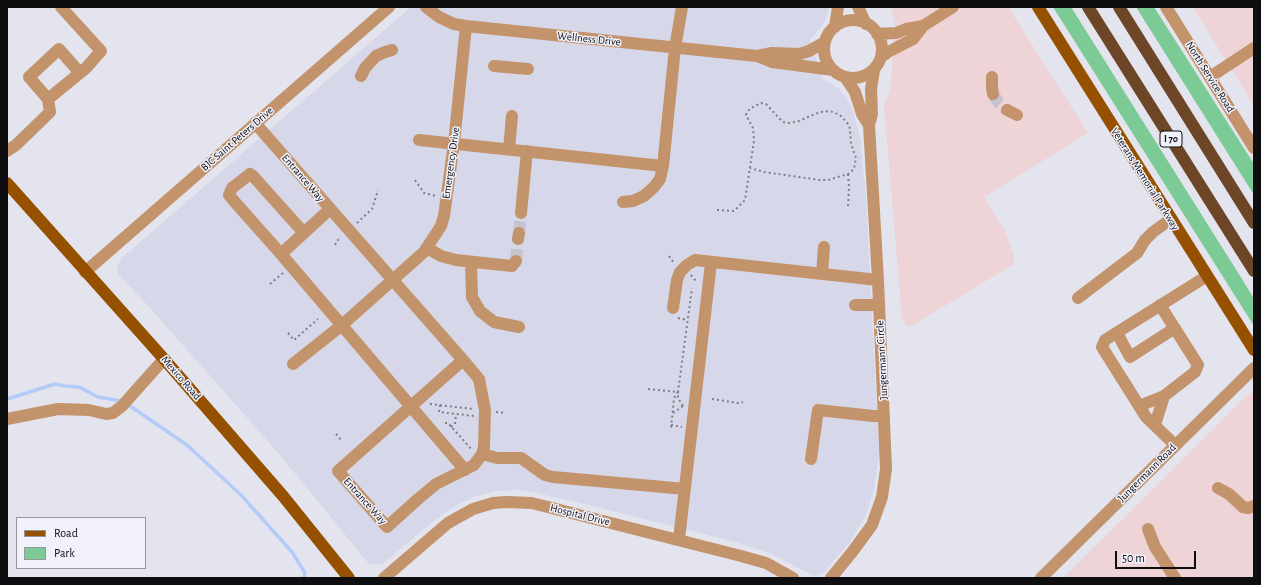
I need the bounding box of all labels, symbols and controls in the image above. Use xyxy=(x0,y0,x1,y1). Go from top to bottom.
street label: Wellness Drive xyxy=(557,29,621,49)
street label: North Service Road xyxy=(1183,39,1237,115)
street label: BJC Saint Peters Drive xyxy=(198,104,276,174)
street label: Veterans Memorial Parkway xyxy=(1108,125,1182,233)
street label: Emergency Drive xyxy=(439,126,463,200)
road number: I 70 xyxy=(1160,131,1182,147)
street label: Entrance Way xyxy=(279,152,327,204)
street label: Jungermann Circle xyxy=(873,320,891,400)
street label: Mexico Road xyxy=(158,353,204,403)
street label: Jungermann Road xyxy=(1115,441,1179,505)
street label: Entrance Way xyxy=(341,475,389,527)
street label: Hospital Drive xyxy=(549,501,611,529)
legend xyxy=(16,517,146,569)
text: Road xyxy=(54,527,78,539)
scale bar xyxy=(1117,543,1198,569)
text: Park xyxy=(54,547,75,559)
text: 50 m xyxy=(1122,552,1145,564)

